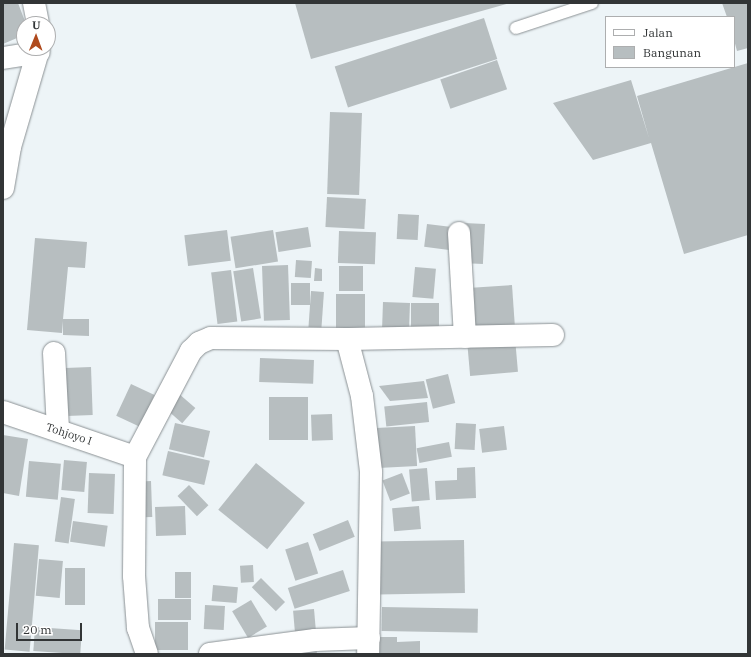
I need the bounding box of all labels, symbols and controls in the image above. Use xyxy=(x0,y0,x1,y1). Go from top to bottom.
north arrow xyxy=(16,16,56,56)
legend xyxy=(605,16,735,68)
text: U xyxy=(32,18,41,32)
text: Jalan xyxy=(643,25,673,40)
text: Bangunan xyxy=(643,45,701,60)
street label: Tohjoyo I xyxy=(44,420,94,448)
scale bar xyxy=(18,615,84,641)
text: 20 m xyxy=(23,622,52,637)

